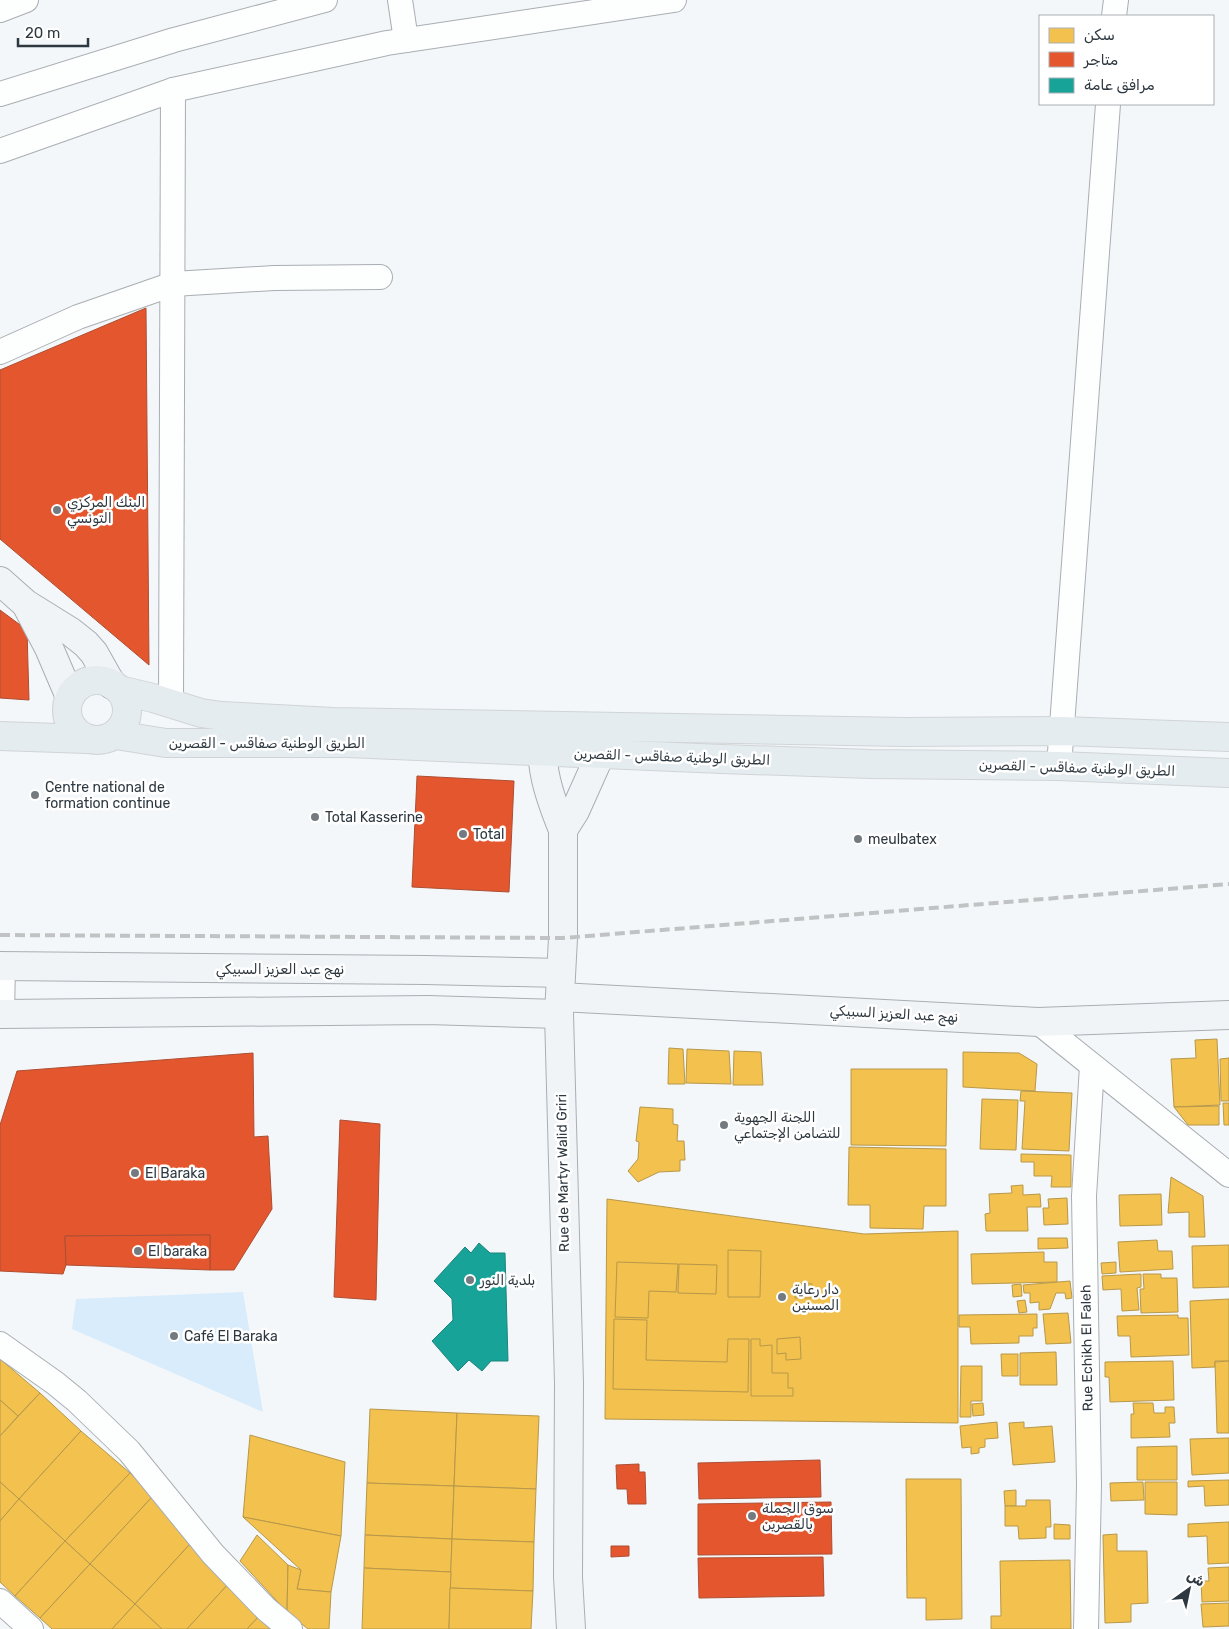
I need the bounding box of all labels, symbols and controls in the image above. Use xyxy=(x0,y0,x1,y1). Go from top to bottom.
scale bar xyxy=(18,15,88,47)
legend xyxy=(1039,15,1214,105)
text: 20 m xyxy=(25,24,60,42)
text: سكن xyxy=(1084,26,1115,44)
text: متاجر xyxy=(1083,51,1118,69)
text: مرافق عامة xyxy=(1084,76,1155,94)
place label: البنك المركزي التونسي xyxy=(67,494,145,529)
marker: البنك المركزي التونسي xyxy=(51,504,63,516)
street label: الطريق الوطنية صفاقس - القصرين xyxy=(169,735,365,752)
street label: الطريق الوطنية صفاقس - القصرين xyxy=(574,745,770,769)
street label: الطريق الوطنية صفاقس - القصرين xyxy=(979,756,1175,780)
place label: Centre national de formation continue xyxy=(45,779,170,812)
marker: Centre national de formation continue xyxy=(29,789,41,801)
place label: Total Kasserine xyxy=(325,809,423,826)
marker: Total Kasserine xyxy=(309,811,321,823)
place label: Total xyxy=(473,826,504,843)
marker: Total xyxy=(457,828,469,840)
place label: meulbatex xyxy=(868,831,937,848)
marker: meulbatex xyxy=(852,833,864,845)
street label: نهج عبد العزيز السبيكي xyxy=(216,961,344,980)
street label: نهج عبد العزيز السبيكي xyxy=(829,1002,959,1028)
street label: Rue de Martyr Walid Griri xyxy=(553,1094,573,1252)
place label: اللجنة الجهوية للتضامن الإجتماعي xyxy=(734,1109,840,1144)
marker: اللجنة الجهوية للتضامن الإجتماعي xyxy=(718,1119,730,1131)
place label: El Baraka xyxy=(145,1165,205,1182)
marker: El Baraka xyxy=(129,1167,141,1179)
place label: El baraka xyxy=(148,1243,207,1260)
marker: El baraka xyxy=(132,1245,144,1257)
place label: بلدية النور xyxy=(479,1272,535,1289)
marker: بلدية النور xyxy=(464,1274,476,1286)
place label: دار رعاية المسنين xyxy=(792,1281,839,1314)
street label: Rue Echikh El Faleh xyxy=(1077,1285,1097,1411)
marker: دار رعاية المسنين xyxy=(776,1291,788,1303)
place label: Café El Baraka xyxy=(184,1328,278,1345)
marker: Café El Baraka xyxy=(168,1330,180,1342)
place label: سوق الجملة بالقصرين xyxy=(762,1500,834,1533)
marker: سوق الجملة بالقصرين xyxy=(746,1510,758,1522)
north arrow xyxy=(1164,1564,1214,1614)
text: ش xyxy=(1184,1567,1208,1591)

